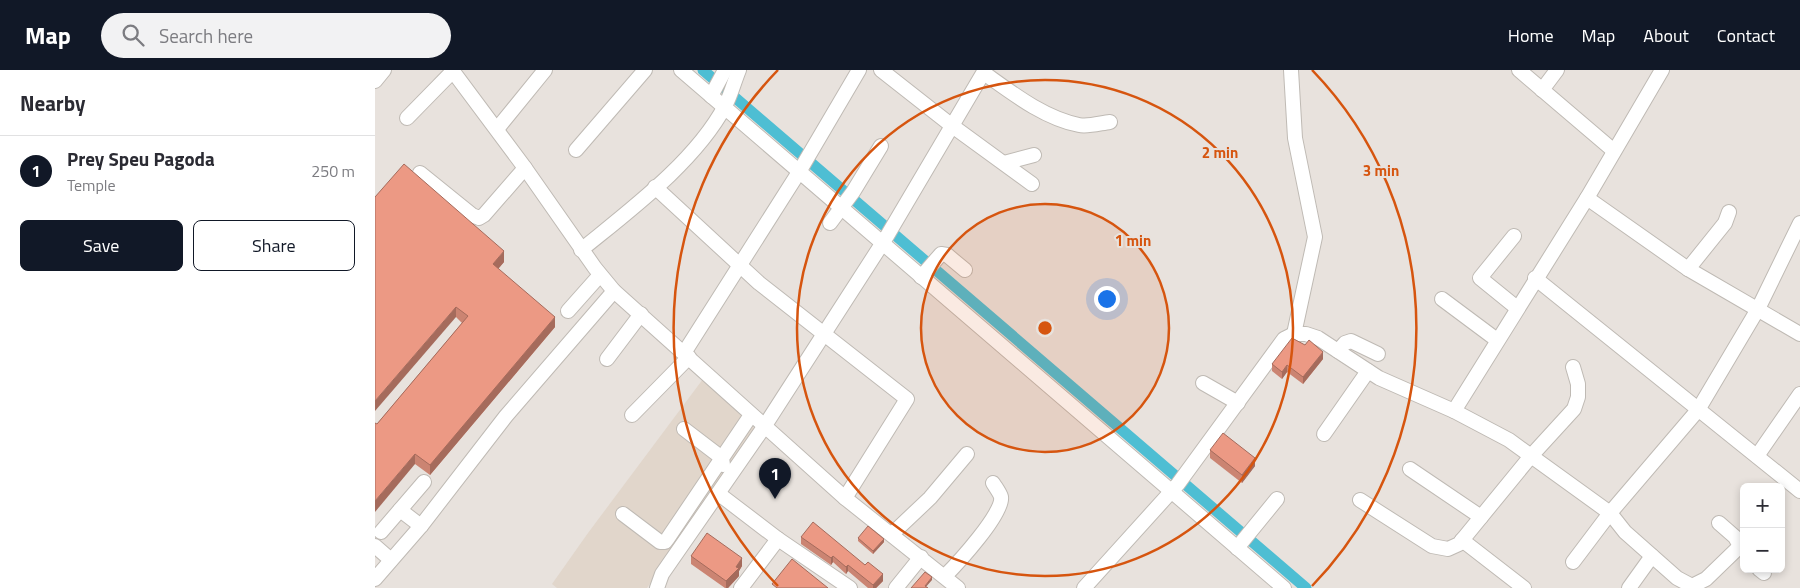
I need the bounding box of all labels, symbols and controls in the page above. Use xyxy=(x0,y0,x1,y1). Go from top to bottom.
search box xyxy=(101,13,451,58)
text: Map xyxy=(25,17,71,53)
icon: search xyxy=(119,21,147,49)
text: Search here xyxy=(159,21,253,50)
text: Home xyxy=(1508,22,1554,49)
text: Map xyxy=(1582,22,1615,49)
text: About xyxy=(1643,22,1689,49)
text: Contact xyxy=(1717,22,1775,49)
text: Nearby xyxy=(20,87,85,119)
text: 2 min xyxy=(1202,141,1238,164)
text: Prey Speu Pagoda xyxy=(67,144,215,173)
text: 1 xyxy=(32,159,40,183)
text: 250 m xyxy=(311,159,355,183)
text: 3 min xyxy=(1363,159,1399,182)
text: Temple xyxy=(67,173,116,197)
button: Save xyxy=(20,220,183,271)
button: Share xyxy=(193,220,355,271)
text: 1 min xyxy=(1115,229,1151,252)
your location xyxy=(1094,286,1120,312)
centre of rings xyxy=(1036,319,1054,337)
pin: 1 xyxy=(759,458,791,499)
map controls xyxy=(1740,483,1785,573)
button: + xyxy=(1740,483,1785,528)
button: − xyxy=(1740,528,1785,573)

